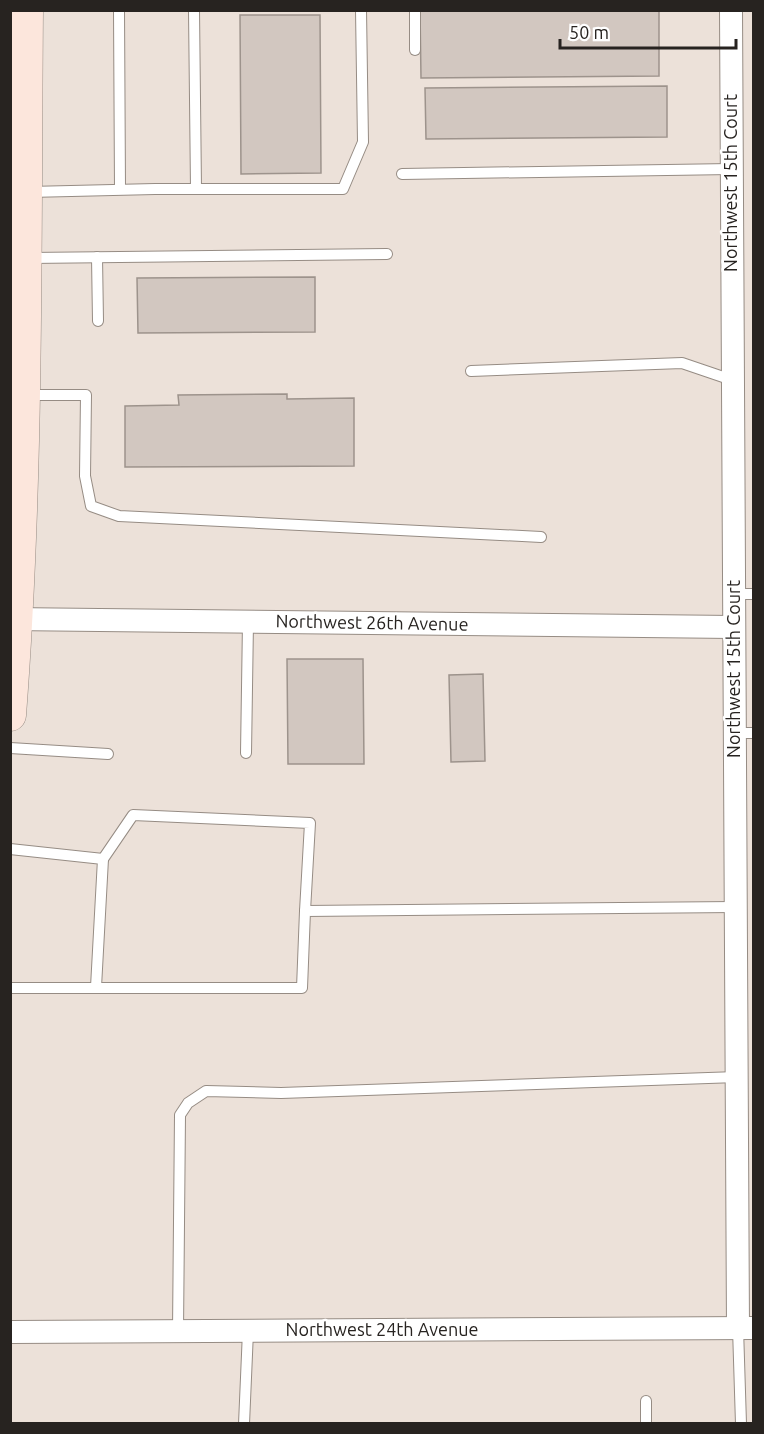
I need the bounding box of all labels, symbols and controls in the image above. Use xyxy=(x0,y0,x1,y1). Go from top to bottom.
scale bar xyxy=(560,12,736,50)
text: 50 m xyxy=(569,22,609,42)
street label: Northwest 15th Court xyxy=(720,94,740,272)
street label: Northwest 15th Court xyxy=(723,580,743,758)
street label: Northwest 26th Avenue xyxy=(275,610,469,634)
street label: Northwest 24th Avenue xyxy=(286,1319,478,1339)

